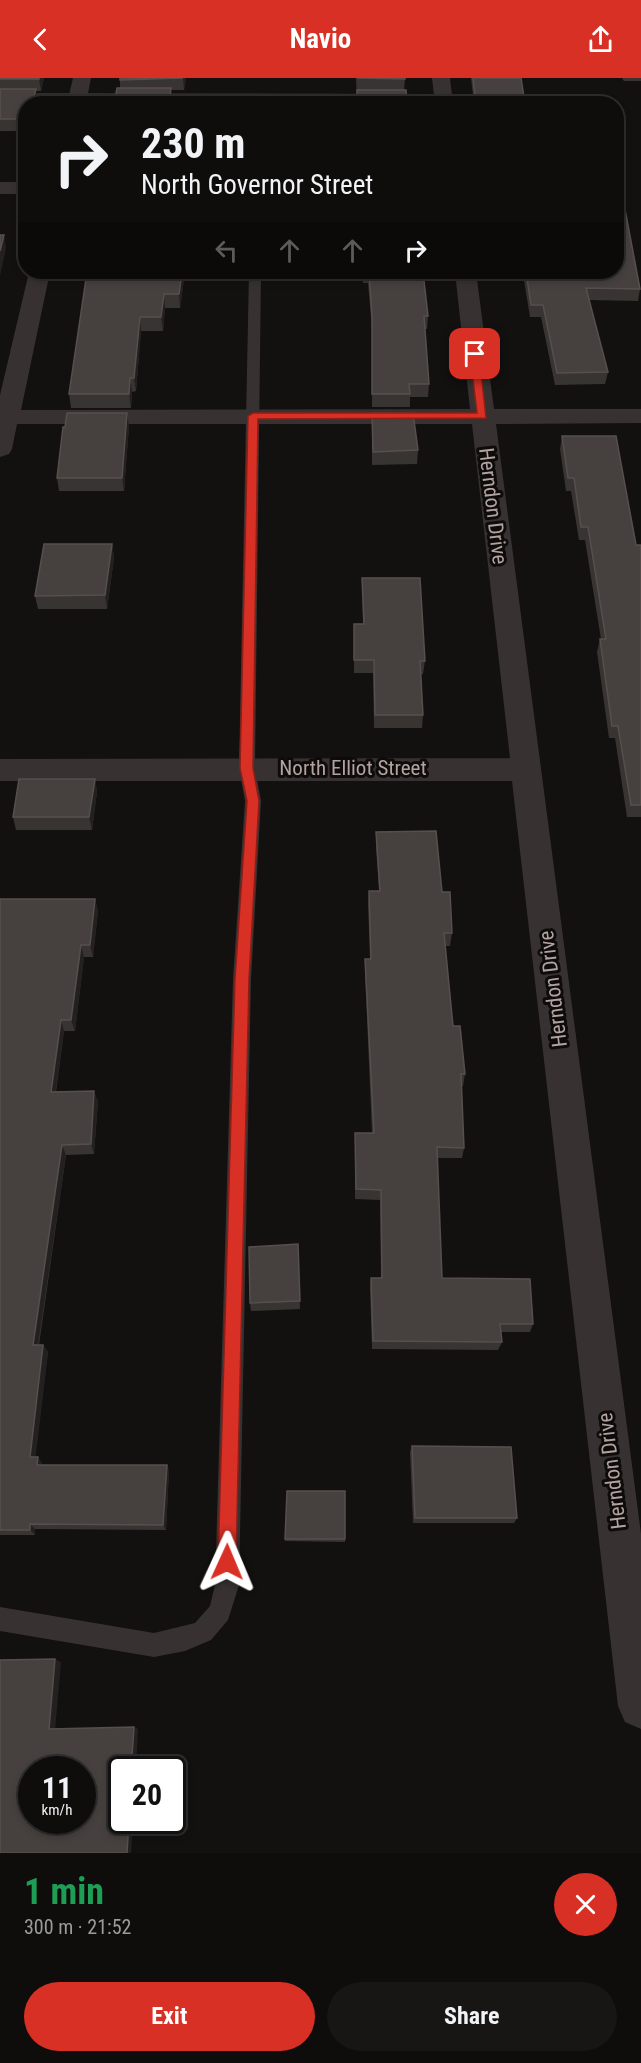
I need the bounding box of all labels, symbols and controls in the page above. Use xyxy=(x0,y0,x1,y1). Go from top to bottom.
icon: back xyxy=(24,23,57,56)
text: Navio xyxy=(290,23,351,55)
icon: share xyxy=(584,23,617,56)
text: 230 m xyxy=(141,119,246,168)
icon: right xyxy=(42,120,120,198)
text: North Governor Street xyxy=(141,169,373,201)
icon: left xyxy=(210,234,243,267)
icon: ahead xyxy=(273,234,306,267)
icon: ahead xyxy=(336,234,369,267)
icon: right xyxy=(399,234,432,267)
pin xyxy=(449,328,500,379)
icon: arrive xyxy=(458,337,491,370)
street label: Herndon Drive xyxy=(474,446,512,566)
street label: North Elliot Street xyxy=(279,756,427,780)
street label: Herndon Drive xyxy=(534,929,572,1049)
street label: Herndon Drive xyxy=(593,1411,631,1531)
position arrow xyxy=(195,1530,259,1594)
speed limit sign: 20 xyxy=(108,1756,186,1834)
text: 11 xyxy=(42,1770,72,1805)
text: km/h xyxy=(42,1801,72,1819)
text: 1 min xyxy=(24,1871,104,1913)
button: close xyxy=(554,1873,617,1936)
text: 300 m · 21:52 xyxy=(24,1915,131,1939)
button: Exit xyxy=(24,1982,315,2051)
button: Share xyxy=(327,1982,617,2051)

